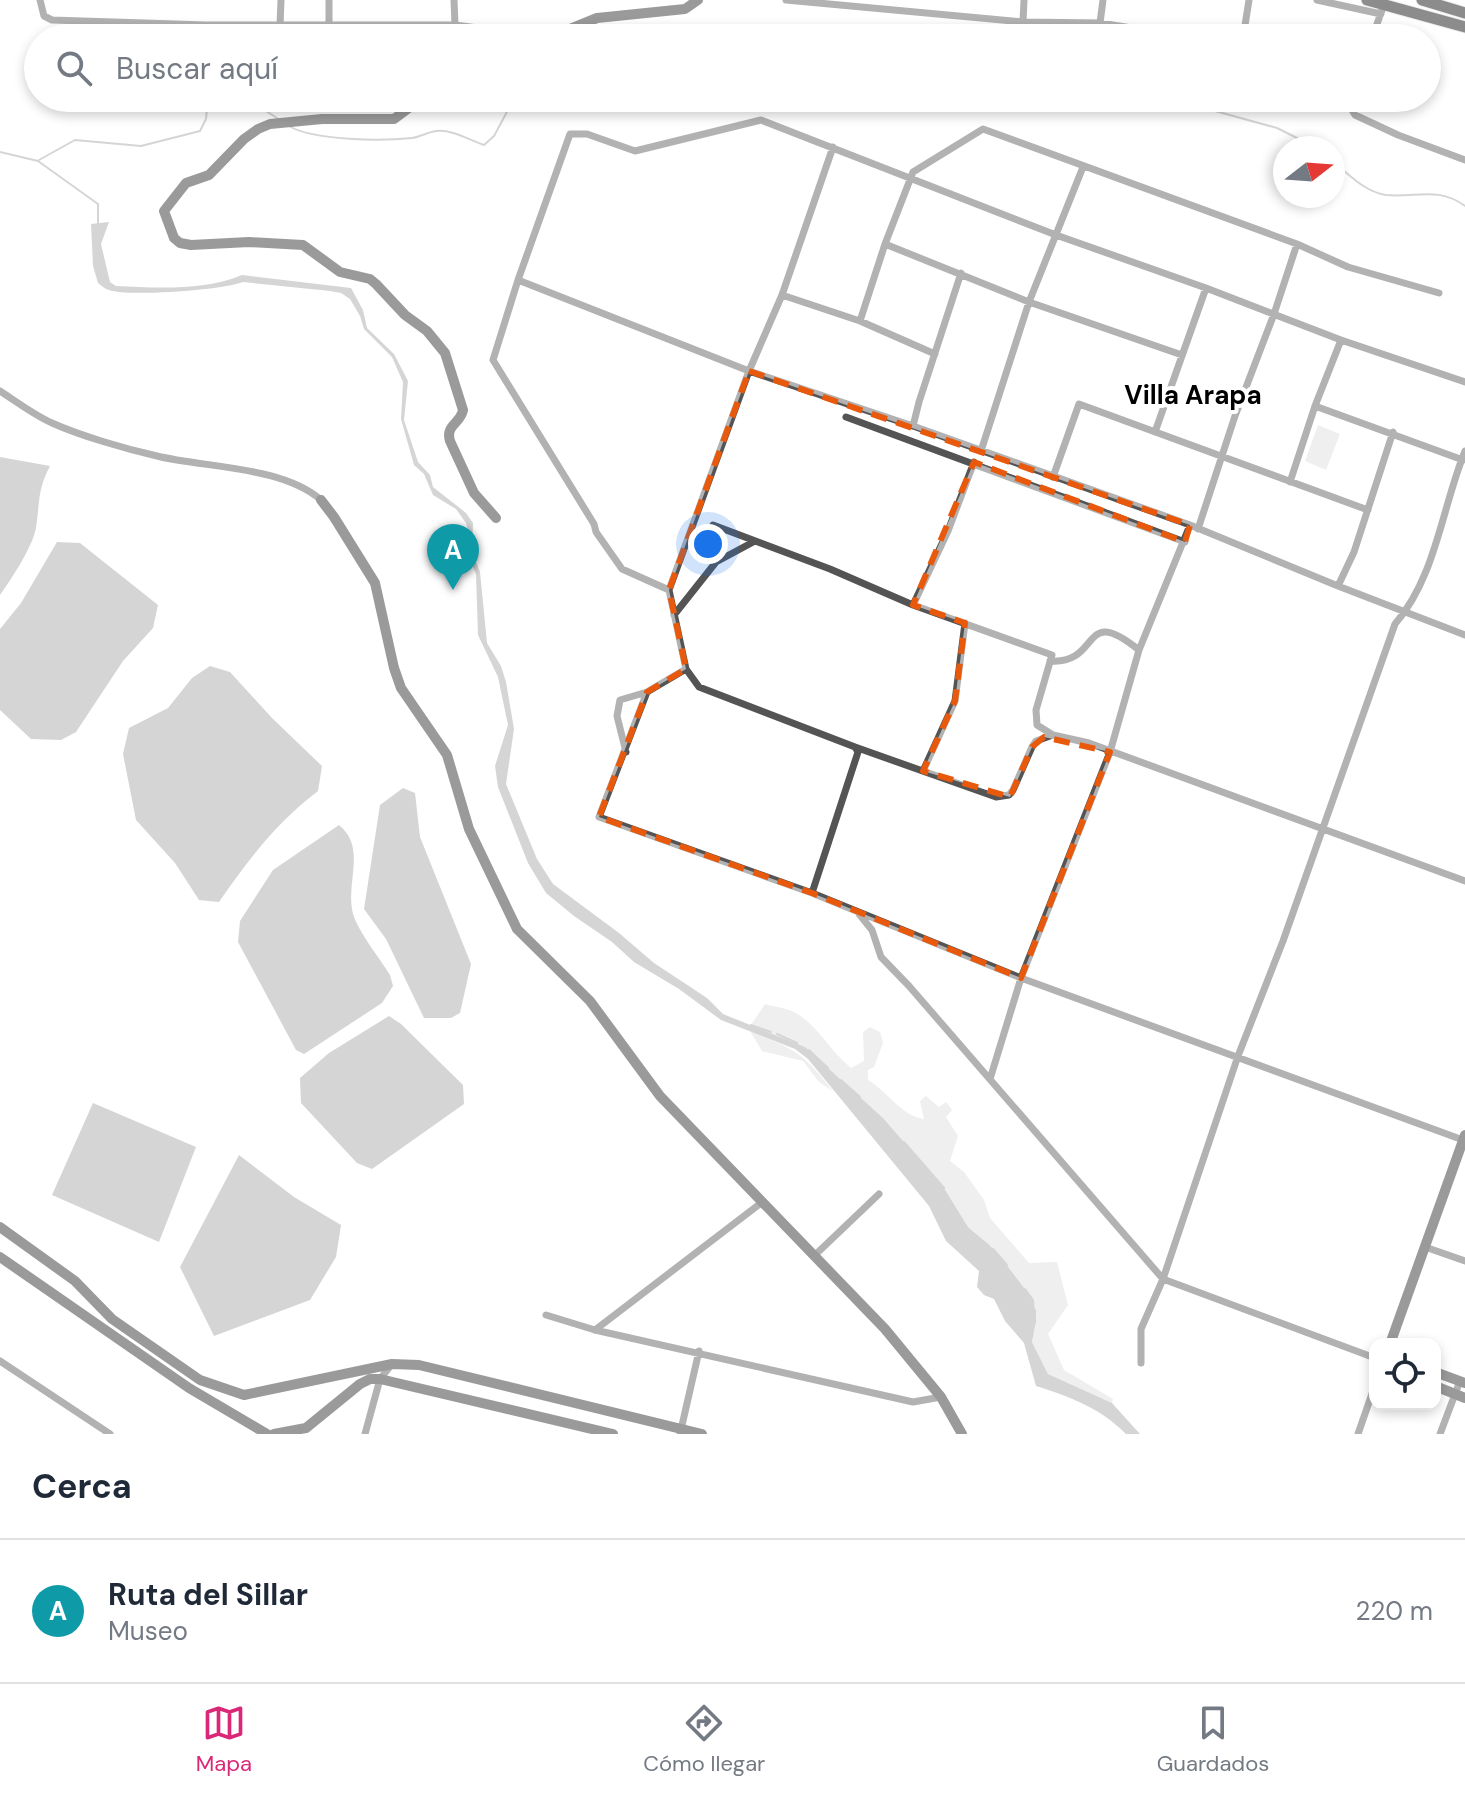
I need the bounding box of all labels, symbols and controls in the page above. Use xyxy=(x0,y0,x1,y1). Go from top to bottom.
search box xyxy=(24,24,1441,112)
icon: search xyxy=(52,46,96,90)
text: Buscar aquí xyxy=(116,49,278,88)
north arrow xyxy=(1273,136,1345,208)
district label: Villa Arapa xyxy=(1124,378,1262,412)
pin: A xyxy=(427,524,479,590)
your location xyxy=(688,524,728,564)
map controls xyxy=(1369,1338,1441,1410)
button: locate xyxy=(1369,1338,1441,1410)
text: Cerca xyxy=(32,1464,132,1509)
text: Ruta del Sillar xyxy=(108,1575,308,1614)
text: A xyxy=(49,1594,67,1628)
text: 220 m xyxy=(1355,1594,1433,1628)
text: Museo xyxy=(108,1614,188,1648)
tab: Mapa xyxy=(196,1701,252,1778)
tab: Cómo llegar xyxy=(643,1701,765,1778)
tab: Guardados xyxy=(1157,1701,1269,1778)

